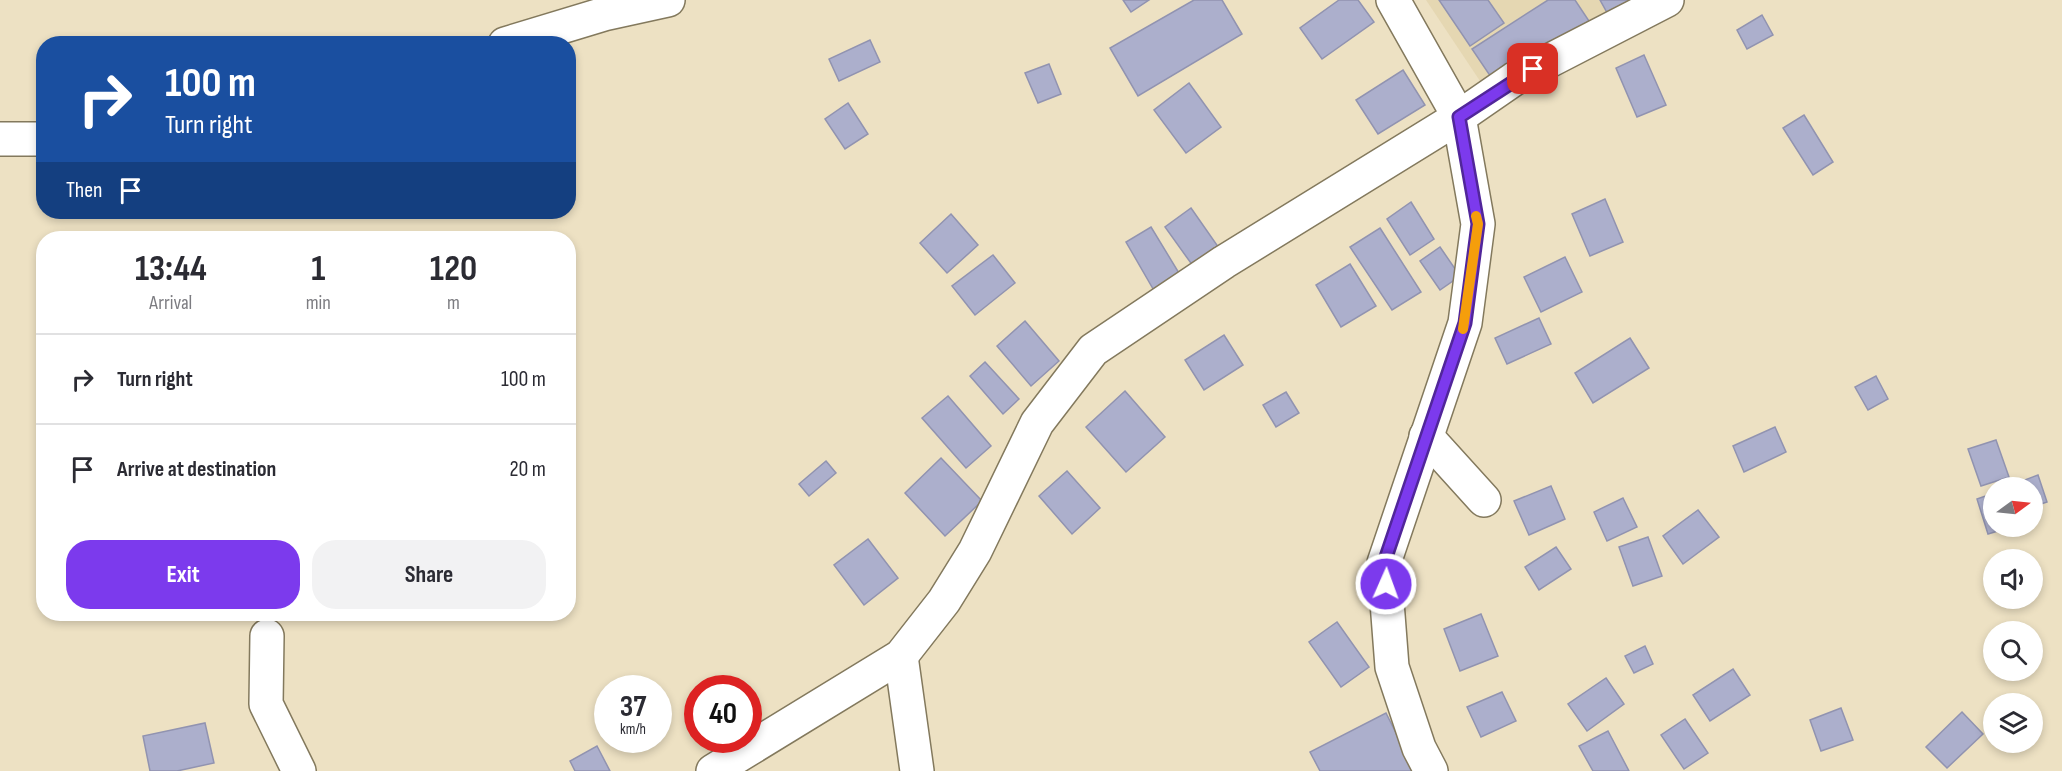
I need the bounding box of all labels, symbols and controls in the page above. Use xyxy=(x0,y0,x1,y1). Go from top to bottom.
pin xyxy=(1507,43,1558,94)
icon: arrive xyxy=(1516,52,1549,85)
text: 100 m xyxy=(165,58,256,109)
icon: right xyxy=(66,60,144,138)
text: Turn right xyxy=(165,109,252,141)
icon: arrive xyxy=(114,174,147,207)
text: Then xyxy=(66,177,102,204)
text: 13:44 xyxy=(135,248,207,291)
text: 1 xyxy=(311,248,325,291)
text: 120 xyxy=(430,248,477,291)
text: Arrival xyxy=(149,291,192,315)
text: min xyxy=(306,291,331,315)
text: m xyxy=(447,291,460,315)
icon: right xyxy=(66,363,99,396)
text: Turn right xyxy=(117,366,193,393)
text: 100 m xyxy=(501,366,546,393)
icon: arrive xyxy=(66,453,99,486)
text: Arrive at destination xyxy=(117,456,276,483)
text: 20 m xyxy=(510,456,546,483)
north arrow xyxy=(1983,477,2043,537)
map controls xyxy=(1983,477,2043,753)
button: Exit xyxy=(66,540,300,609)
button: Share xyxy=(312,540,546,609)
button: sound xyxy=(1983,549,2043,609)
position arrow xyxy=(1354,552,1418,616)
button: search xyxy=(1983,621,2043,681)
speed limit sign: 40 xyxy=(684,675,762,753)
text: 37 xyxy=(620,689,646,725)
button: layers xyxy=(1983,693,2043,753)
text: km/h xyxy=(620,720,646,739)

